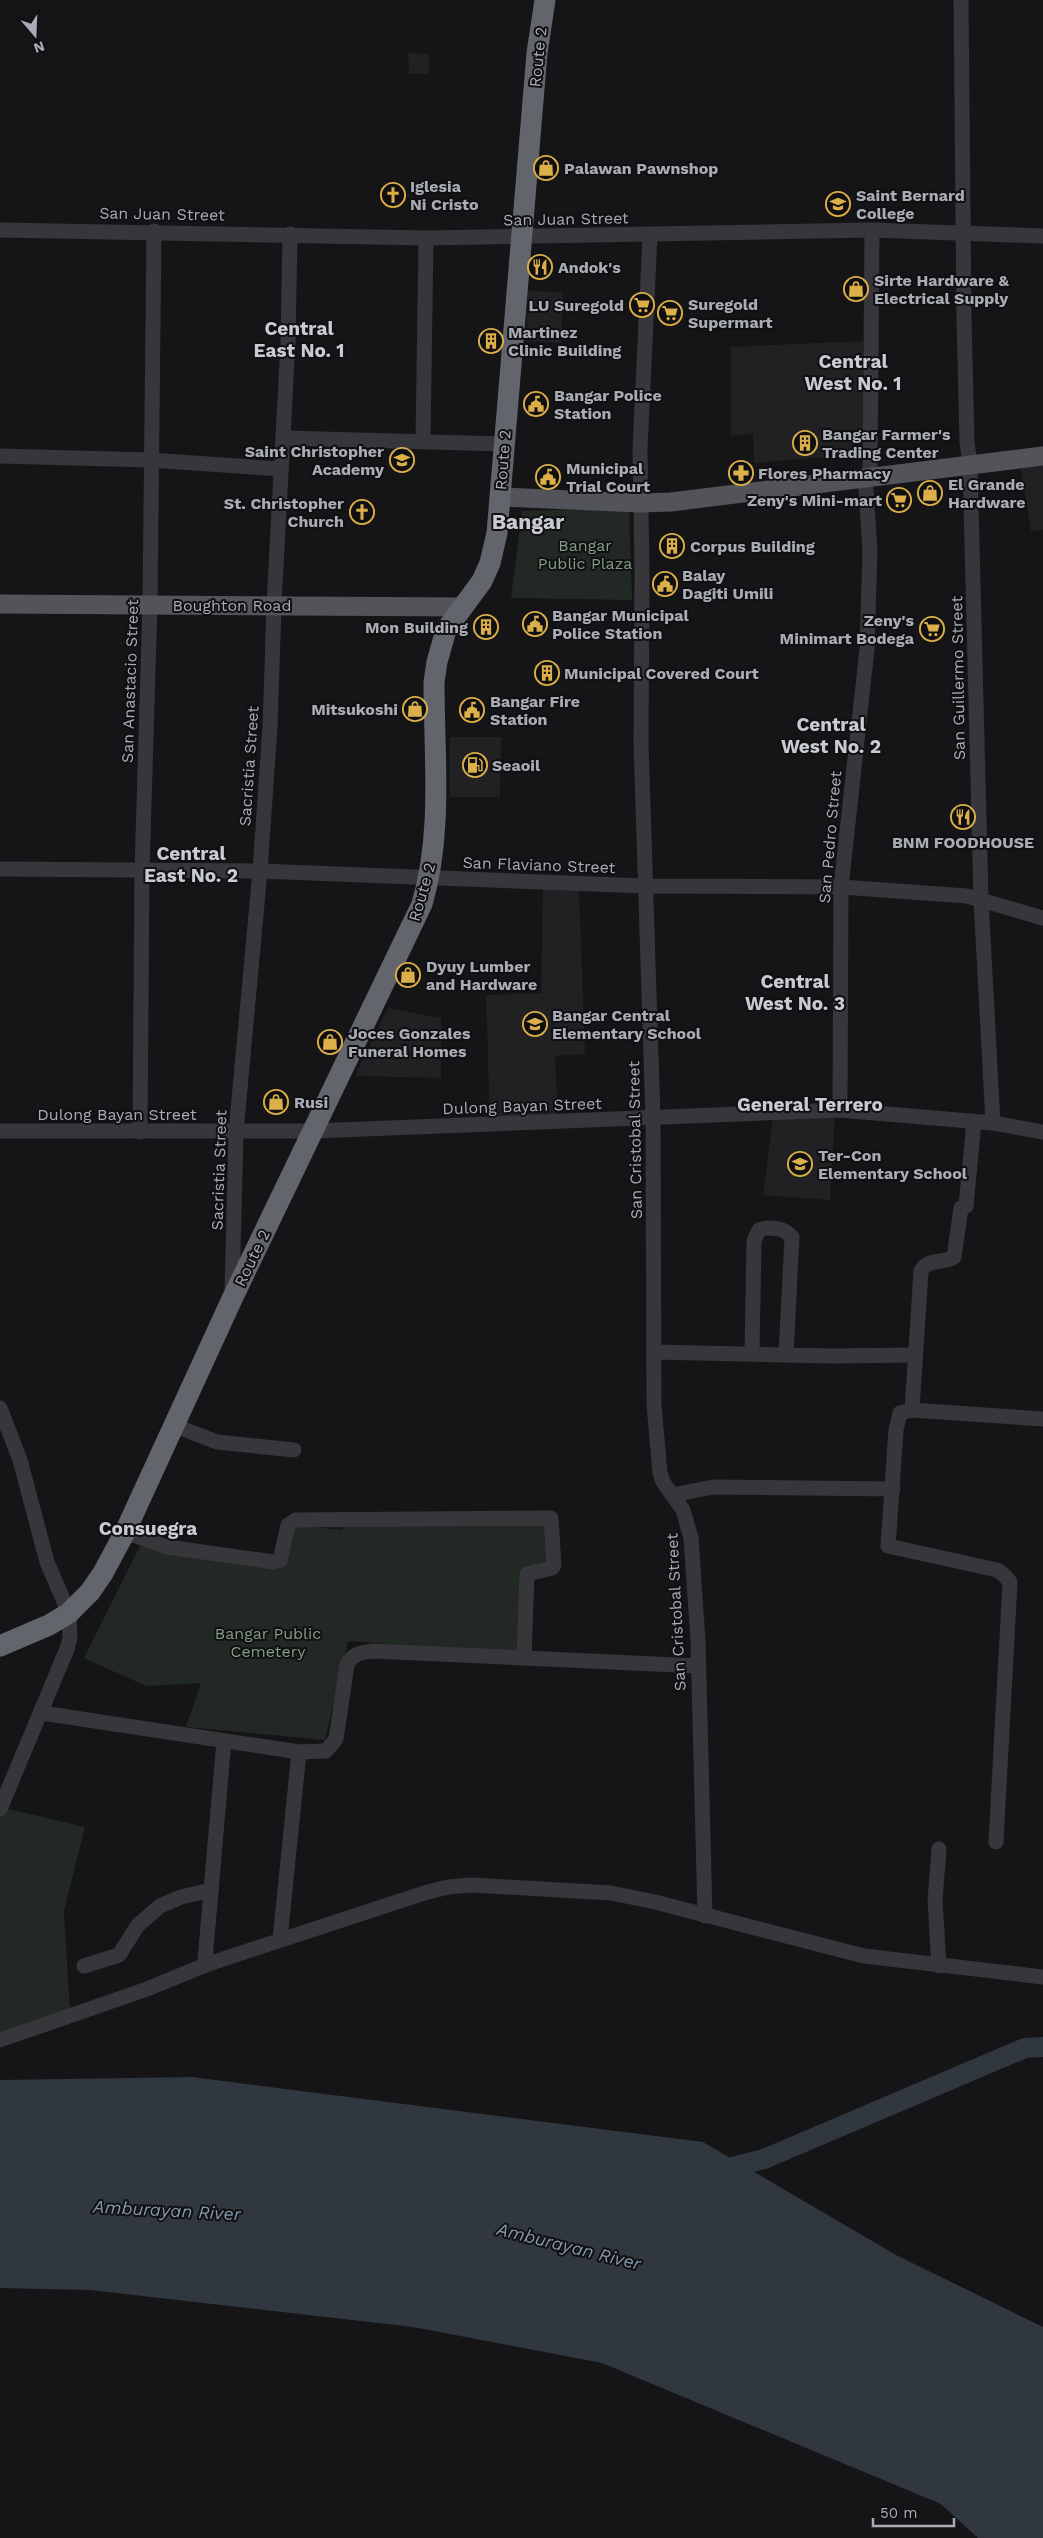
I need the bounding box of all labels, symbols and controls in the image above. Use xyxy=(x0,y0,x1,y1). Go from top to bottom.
north arrow xyxy=(10,10,60,60)
street label: Route 2 xyxy=(525,26,551,88)
text: N xyxy=(32,38,47,57)
shop icon: Palawan Pawnshop xyxy=(533,155,559,181)
place label: Palawan Pawnshop xyxy=(564,159,718,178)
place label: Iglesia Ni Cristo xyxy=(410,177,479,214)
church icon: Iglesia Ni Cristo xyxy=(380,182,406,208)
place label: Saint Bernard College xyxy=(856,186,965,223)
school or university icon: Saint Bernard College xyxy=(825,191,851,217)
street label: San Juan Street xyxy=(99,203,225,225)
street label: San Juan Street xyxy=(503,208,629,230)
restaurant icon: Andok's xyxy=(527,254,553,280)
place label: Andok's xyxy=(558,258,621,277)
place label: Sirte Hardware & Electrical Supply xyxy=(874,271,1010,308)
shop icon: Sirte Hardware & Electrical Supply xyxy=(843,276,869,302)
supermarket icon: LU Suregold xyxy=(629,292,655,318)
place label: Suregold Supermart xyxy=(688,295,772,332)
place label: LU Suregold xyxy=(528,296,624,315)
supermarket icon: Suregold Supermart xyxy=(657,300,683,326)
district label: Central East No. 1 xyxy=(254,317,344,362)
place label: Martinez Clinic Building xyxy=(508,323,621,360)
building icon: Martinez Clinic Building xyxy=(478,328,504,354)
district label: Central West No. 1 xyxy=(805,350,901,395)
place label: Bangar Police Station xyxy=(554,386,662,423)
public building icon: Bangar Police Station xyxy=(523,391,549,417)
place label: Bangar Farmer's Trading Center xyxy=(822,425,951,462)
street label: Route 2 xyxy=(491,429,515,491)
building icon: Bangar Farmer's Trading Center xyxy=(792,430,818,456)
place label: Saint Christopher Academy xyxy=(245,442,385,479)
school or university icon: Saint Christopher Academy xyxy=(389,447,415,473)
place label: Municipal Trial Court xyxy=(566,459,650,496)
pharmacy icon: Flores Pharmacy xyxy=(728,460,754,486)
public building icon: Municipal Trial Court xyxy=(535,464,561,490)
place label: Flores Pharmacy xyxy=(758,464,892,483)
place label: El Grande Hardware xyxy=(948,475,1026,512)
shop icon: El Grande Hardware xyxy=(917,480,943,506)
supermarket icon: Zeny's Mini-mart xyxy=(886,487,912,513)
place label: Zeny's Mini-mart xyxy=(747,491,882,510)
place label: St. Christopher Church xyxy=(224,494,344,531)
church icon: St. Christopher Church xyxy=(349,499,375,525)
district label: Bangar xyxy=(492,509,564,534)
building icon: Corpus Building xyxy=(659,533,685,559)
park label: Bangar Public Plaza xyxy=(538,536,632,573)
place label: Corpus Building xyxy=(690,537,815,556)
place label: Balay Dagiti Umili xyxy=(682,566,774,603)
public building icon: Balay Dagiti Umili xyxy=(652,571,678,597)
street label: San Guillermo Street xyxy=(947,595,969,760)
street label: Boughton Road xyxy=(173,596,291,615)
street label: San Anastacio Street xyxy=(118,598,142,763)
place label: Bangar Municipal Police Station xyxy=(552,606,690,643)
public building icon: Bangar Municipal Police Station xyxy=(522,611,548,637)
place label: Zeny's Minimart Bodega xyxy=(780,611,915,648)
building icon: Mon Building xyxy=(473,614,499,640)
supermarket icon: Zeny's Minimart Bodega xyxy=(919,616,945,642)
place label: Mon Building xyxy=(365,618,468,637)
building icon: Municipal Covered Court xyxy=(534,660,560,686)
place label: Municipal Covered Court xyxy=(564,664,759,683)
place label: Bangar Fire Station xyxy=(490,692,580,729)
shop icon: Mitsukoshi xyxy=(402,696,428,722)
public building icon: Bangar Fire Station xyxy=(459,697,485,723)
place label: Mitsukoshi xyxy=(311,700,398,719)
street label: Sacristia Street xyxy=(235,705,263,827)
district label: Central West No. 2 xyxy=(781,713,881,758)
fuel station icon: Seaoil xyxy=(462,752,488,778)
place label: Seaoil xyxy=(492,756,541,775)
street label: San Pedro Street xyxy=(815,770,845,904)
restaurant icon: BNM FOODHOUSE xyxy=(950,804,976,830)
place label: BNM FOODHOUSE xyxy=(892,833,1034,852)
district label: Central East No. 2 xyxy=(144,842,238,887)
street label: San Flaviano Street xyxy=(462,853,616,877)
street label: Route 2 xyxy=(405,860,439,924)
place label: Dyuy Lumber and Hardware xyxy=(426,957,537,994)
shop icon: Dyuy Lumber and Hardware xyxy=(395,962,421,988)
district label: Central West No. 3 xyxy=(745,970,845,1015)
place label: Bangar Central Elementary School xyxy=(552,1006,702,1043)
school or university icon: Bangar Central Elementary School xyxy=(522,1011,548,1037)
place label: Joces Gonzales Funeral Homes xyxy=(348,1024,471,1061)
shop icon: Joces Gonzales Funeral Homes xyxy=(317,1029,343,1055)
street label: San Cristobal Street xyxy=(624,1061,646,1219)
shop icon: Rusi xyxy=(263,1089,289,1115)
place label: Rusi xyxy=(294,1093,328,1112)
district label: General Terrero xyxy=(737,1093,883,1116)
street label: Dulong Bayan Street xyxy=(442,1094,602,1118)
street label: Dulong Bayan Street xyxy=(37,1105,197,1124)
street label: Sacristia Street xyxy=(207,1109,231,1231)
place label: Ter-Con Elementary School xyxy=(818,1146,968,1183)
school or university icon: Ter-Con Elementary School xyxy=(787,1151,813,1177)
street label: Route 2 xyxy=(230,1227,274,1289)
district label: Consuegra xyxy=(99,1517,197,1540)
street label: San Cristobal Street xyxy=(662,1532,690,1691)
park label: Bangar Public Cemetery xyxy=(215,1624,321,1661)
water label: Amburayan River xyxy=(92,2196,242,2224)
water label: Amburayan River xyxy=(494,2218,644,2274)
scale bar xyxy=(873,2496,954,2528)
text: 50 m xyxy=(880,2504,917,2522)

